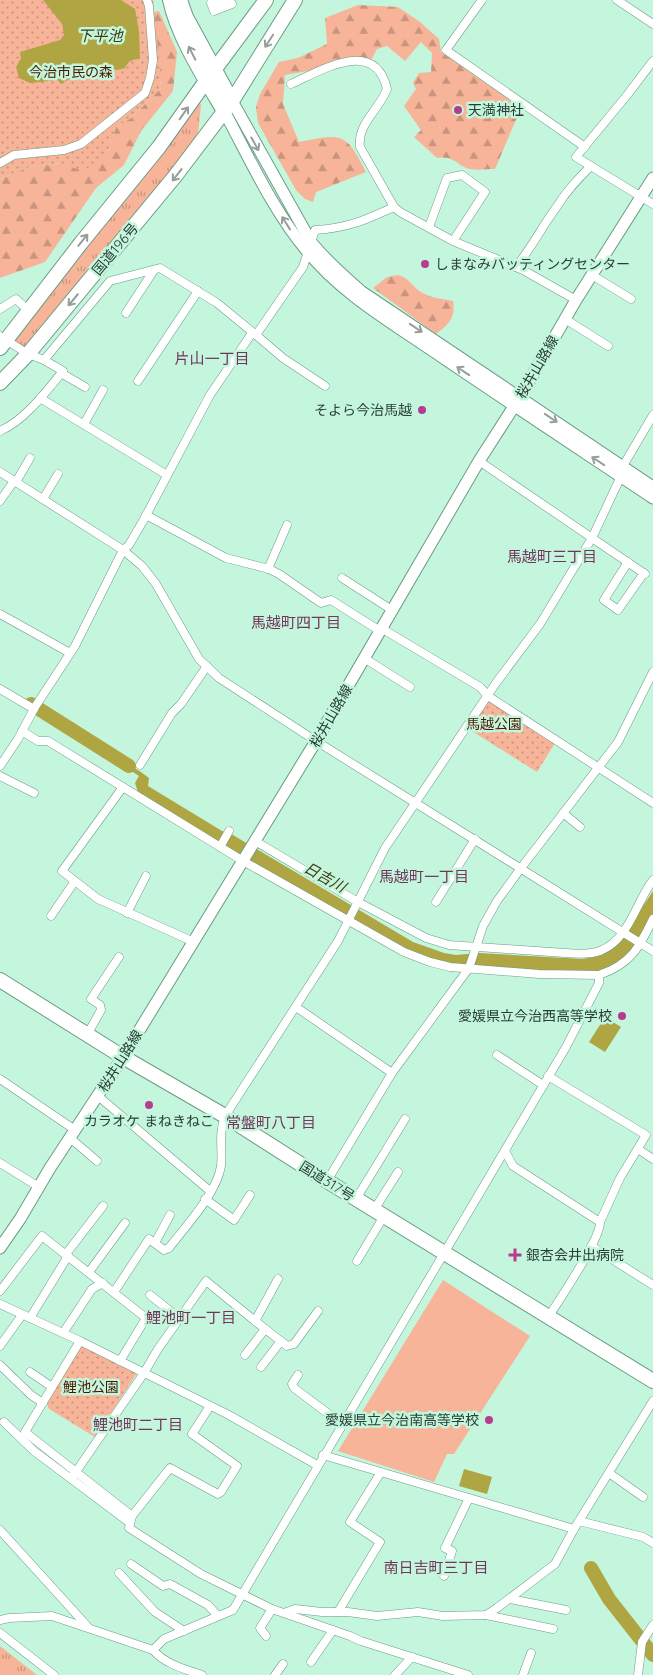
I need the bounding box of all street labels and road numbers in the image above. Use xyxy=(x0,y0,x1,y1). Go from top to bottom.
street label: 国道196号 xyxy=(88,219,142,279)
street label: 桜井山路線 xyxy=(512,332,562,402)
street label: 桜井山路線 xyxy=(306,681,356,751)
street label: 桜井山路線 xyxy=(94,1027,146,1095)
street label: 国道317号 xyxy=(296,1157,358,1205)

